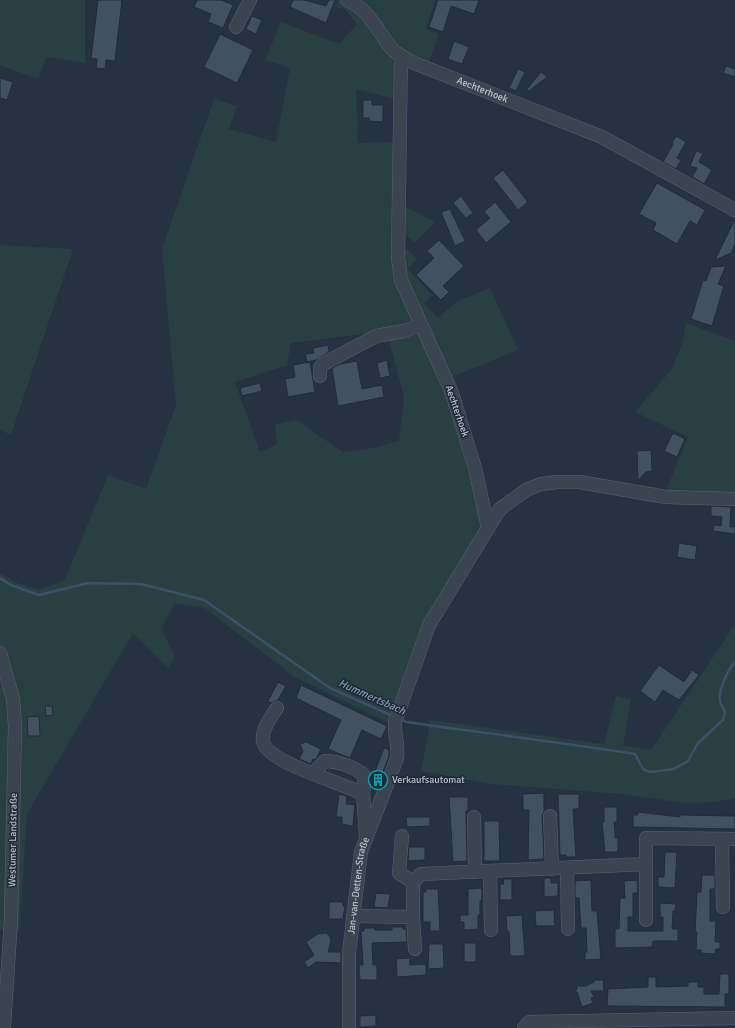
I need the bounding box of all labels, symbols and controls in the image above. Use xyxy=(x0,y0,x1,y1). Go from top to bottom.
street label: Aechterhoek xyxy=(455,74,510,105)
street label: Aechterhoek xyxy=(443,384,471,438)
water label: Hummertsbach xyxy=(336,676,408,718)
building icon: Verkaufsautomat xyxy=(367,769,389,791)
place label: Verkaufsautomat xyxy=(392,774,465,786)
street label: Westumer Landstraße xyxy=(6,793,20,887)
street label: Jan-van-Detten-Straße xyxy=(345,835,372,935)

